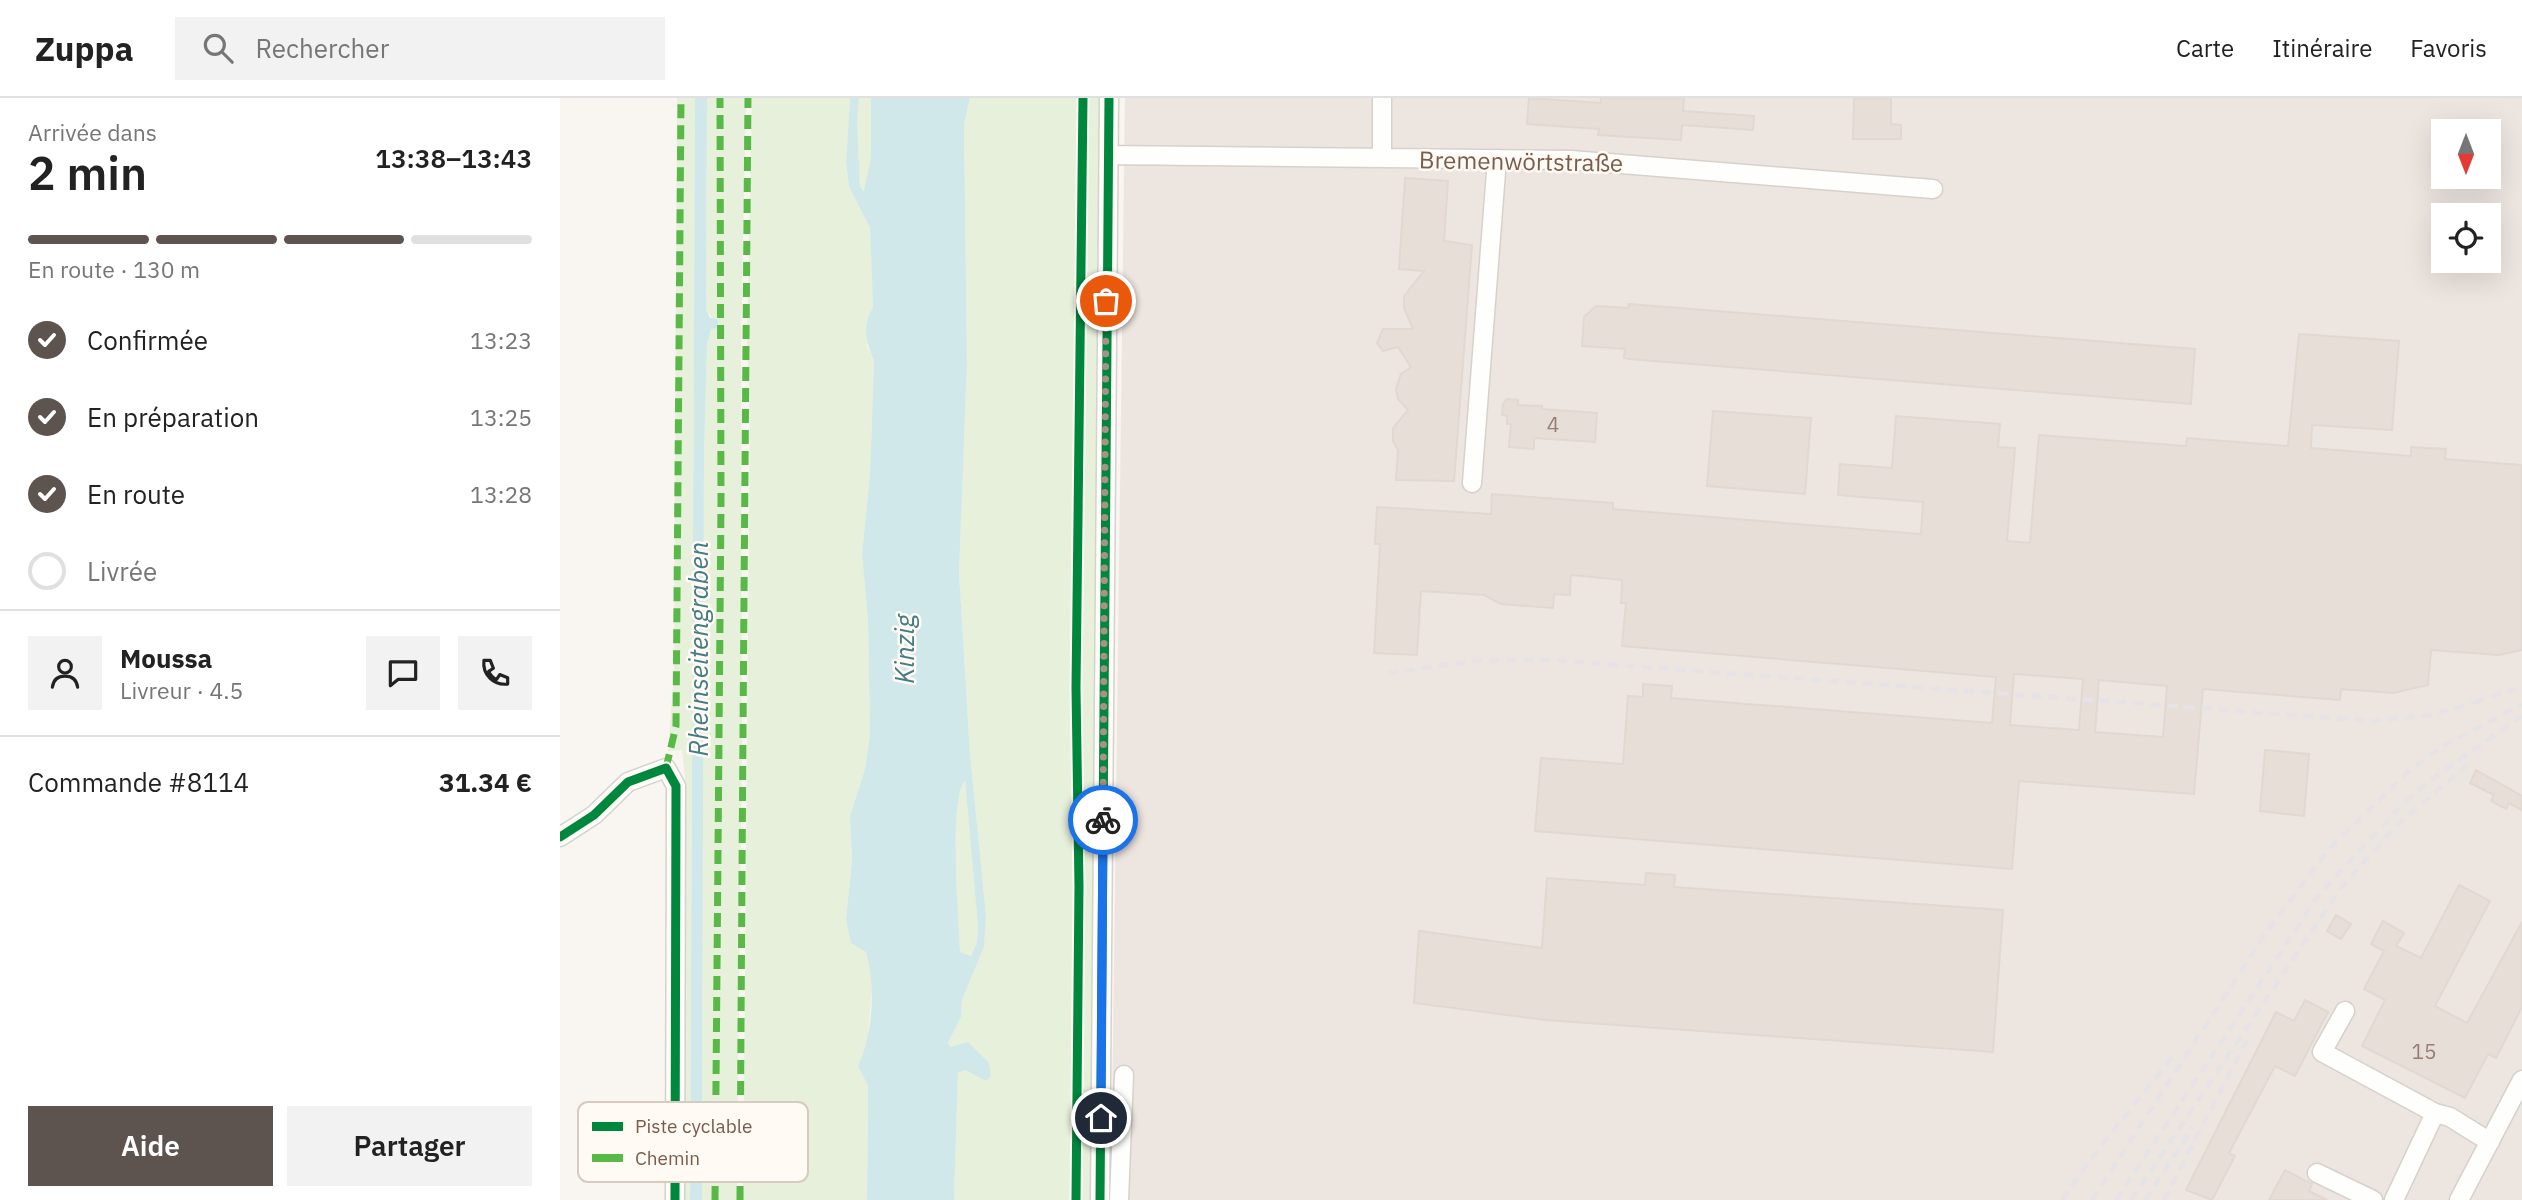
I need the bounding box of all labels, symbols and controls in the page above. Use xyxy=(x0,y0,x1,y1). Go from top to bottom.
search box xyxy=(175,17,665,80)
text: Zuppa xyxy=(35,27,133,70)
icon: search xyxy=(199,29,237,67)
text: Rechercher xyxy=(255,31,389,65)
text: Carte xyxy=(2176,32,2234,64)
text: Itinéraire xyxy=(2272,32,2372,64)
text: Favoris xyxy=(2410,32,2487,64)
text: Arrivée dans xyxy=(28,117,157,147)
north arrow xyxy=(2431,119,2501,189)
map controls xyxy=(2431,119,2501,273)
text: 13:38–13:43 xyxy=(375,141,532,175)
text: 2 min xyxy=(28,143,147,203)
street label: Bremenwörtstraße xyxy=(1419,143,1623,179)
button: locate xyxy=(2431,203,2501,273)
text: En route · 130 m xyxy=(28,254,200,284)
pin xyxy=(1076,271,1136,331)
icon: bag xyxy=(1087,282,1125,320)
icon: check xyxy=(28,321,66,359)
text: Confirmée xyxy=(87,323,208,357)
text: 13:23 xyxy=(470,325,532,355)
icon: check xyxy=(28,398,66,436)
text: En préparation xyxy=(87,400,259,434)
text: 13:25 xyxy=(470,402,532,432)
house number: 4 xyxy=(1547,410,1559,438)
icon: check xyxy=(28,475,66,513)
text: En route xyxy=(87,477,185,511)
text: 13:28 xyxy=(470,479,532,509)
water label: Rheinseitengraben xyxy=(681,542,715,756)
text: Livrée xyxy=(87,554,157,588)
water label: Kinzig xyxy=(887,613,921,684)
button: person xyxy=(28,636,102,710)
button: chat xyxy=(366,636,440,710)
button: phone xyxy=(458,636,532,710)
text: Moussa xyxy=(120,641,212,675)
text: Livreur · 4.5 xyxy=(120,675,243,705)
text: Commande #8114 xyxy=(28,765,249,799)
text: 31.34 € xyxy=(439,765,532,799)
courier xyxy=(1068,785,1138,855)
icon: bike xyxy=(1084,801,1122,839)
house number: 15 xyxy=(2411,1037,2437,1065)
pin xyxy=(1071,1088,1131,1148)
icon: home xyxy=(1082,1099,1120,1137)
legend xyxy=(578,1102,808,1182)
button: Aide xyxy=(28,1106,273,1186)
button: Partager xyxy=(287,1106,532,1186)
text: Piste cyclable xyxy=(635,1114,752,1138)
text: Chemin xyxy=(635,1146,700,1170)

